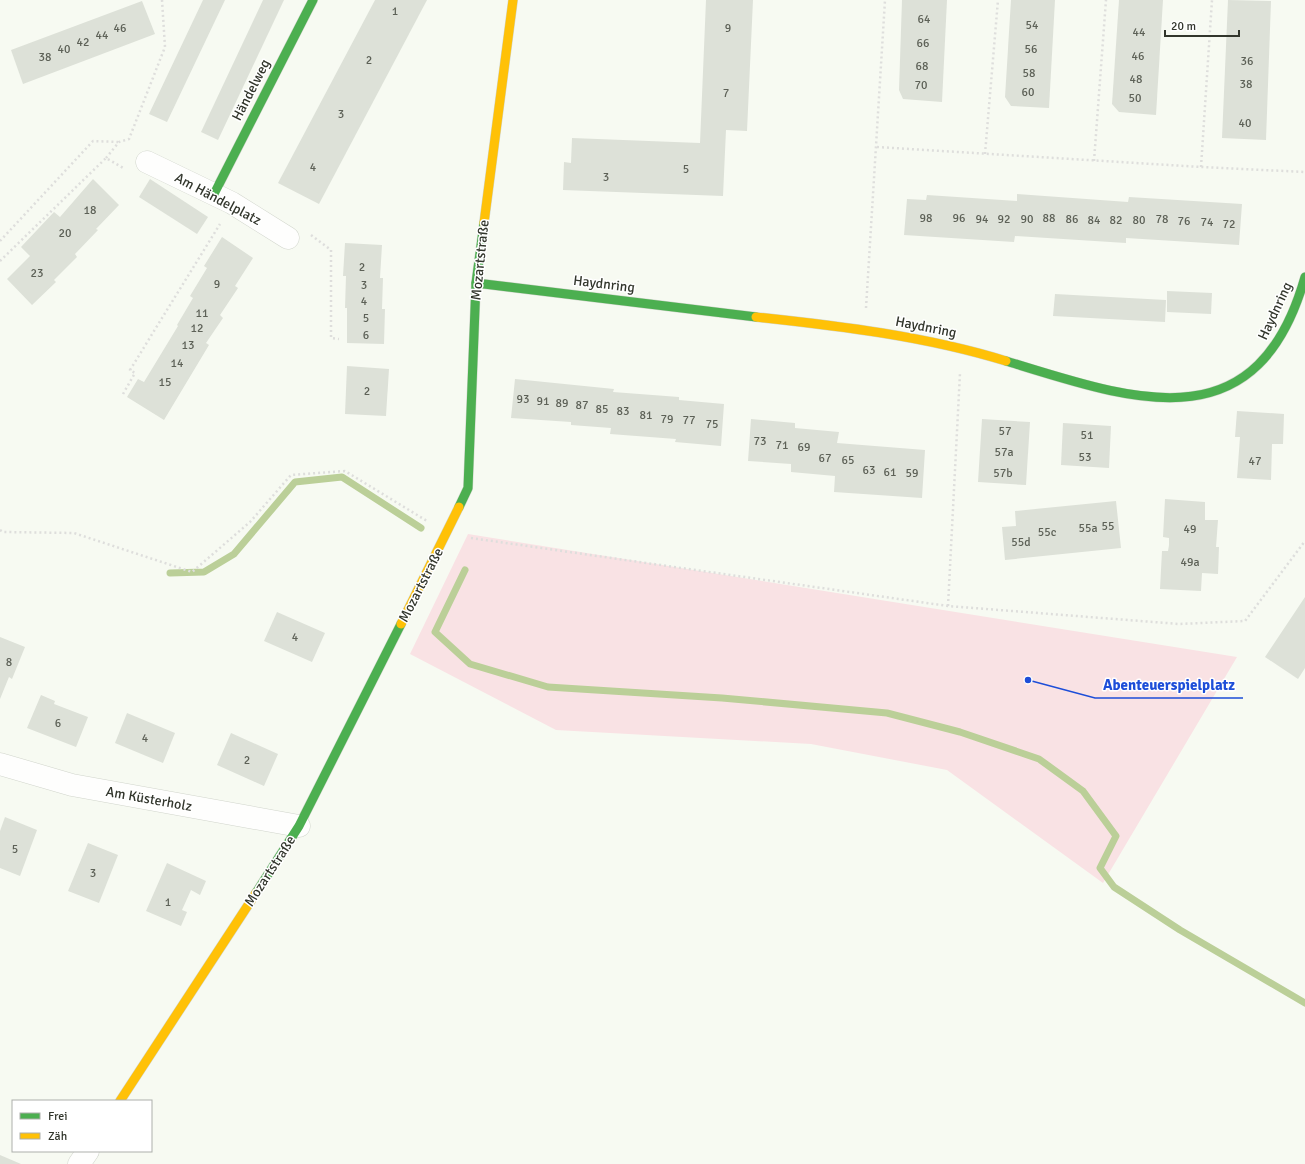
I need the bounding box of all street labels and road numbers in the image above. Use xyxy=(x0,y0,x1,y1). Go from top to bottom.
street label: Händelweg xyxy=(228,56,274,124)
street label: Am Händelplatz xyxy=(172,169,264,229)
street label: Mozartstraße xyxy=(467,219,493,301)
street label: Haydnring xyxy=(572,272,636,296)
street label: Haydnring xyxy=(1254,279,1296,343)
street label: Haydnring xyxy=(894,313,958,341)
street label: Mozartstraße xyxy=(395,545,447,625)
street label: Am Küsterholz xyxy=(105,783,193,815)
street label: Mozartstraße xyxy=(241,832,299,910)

